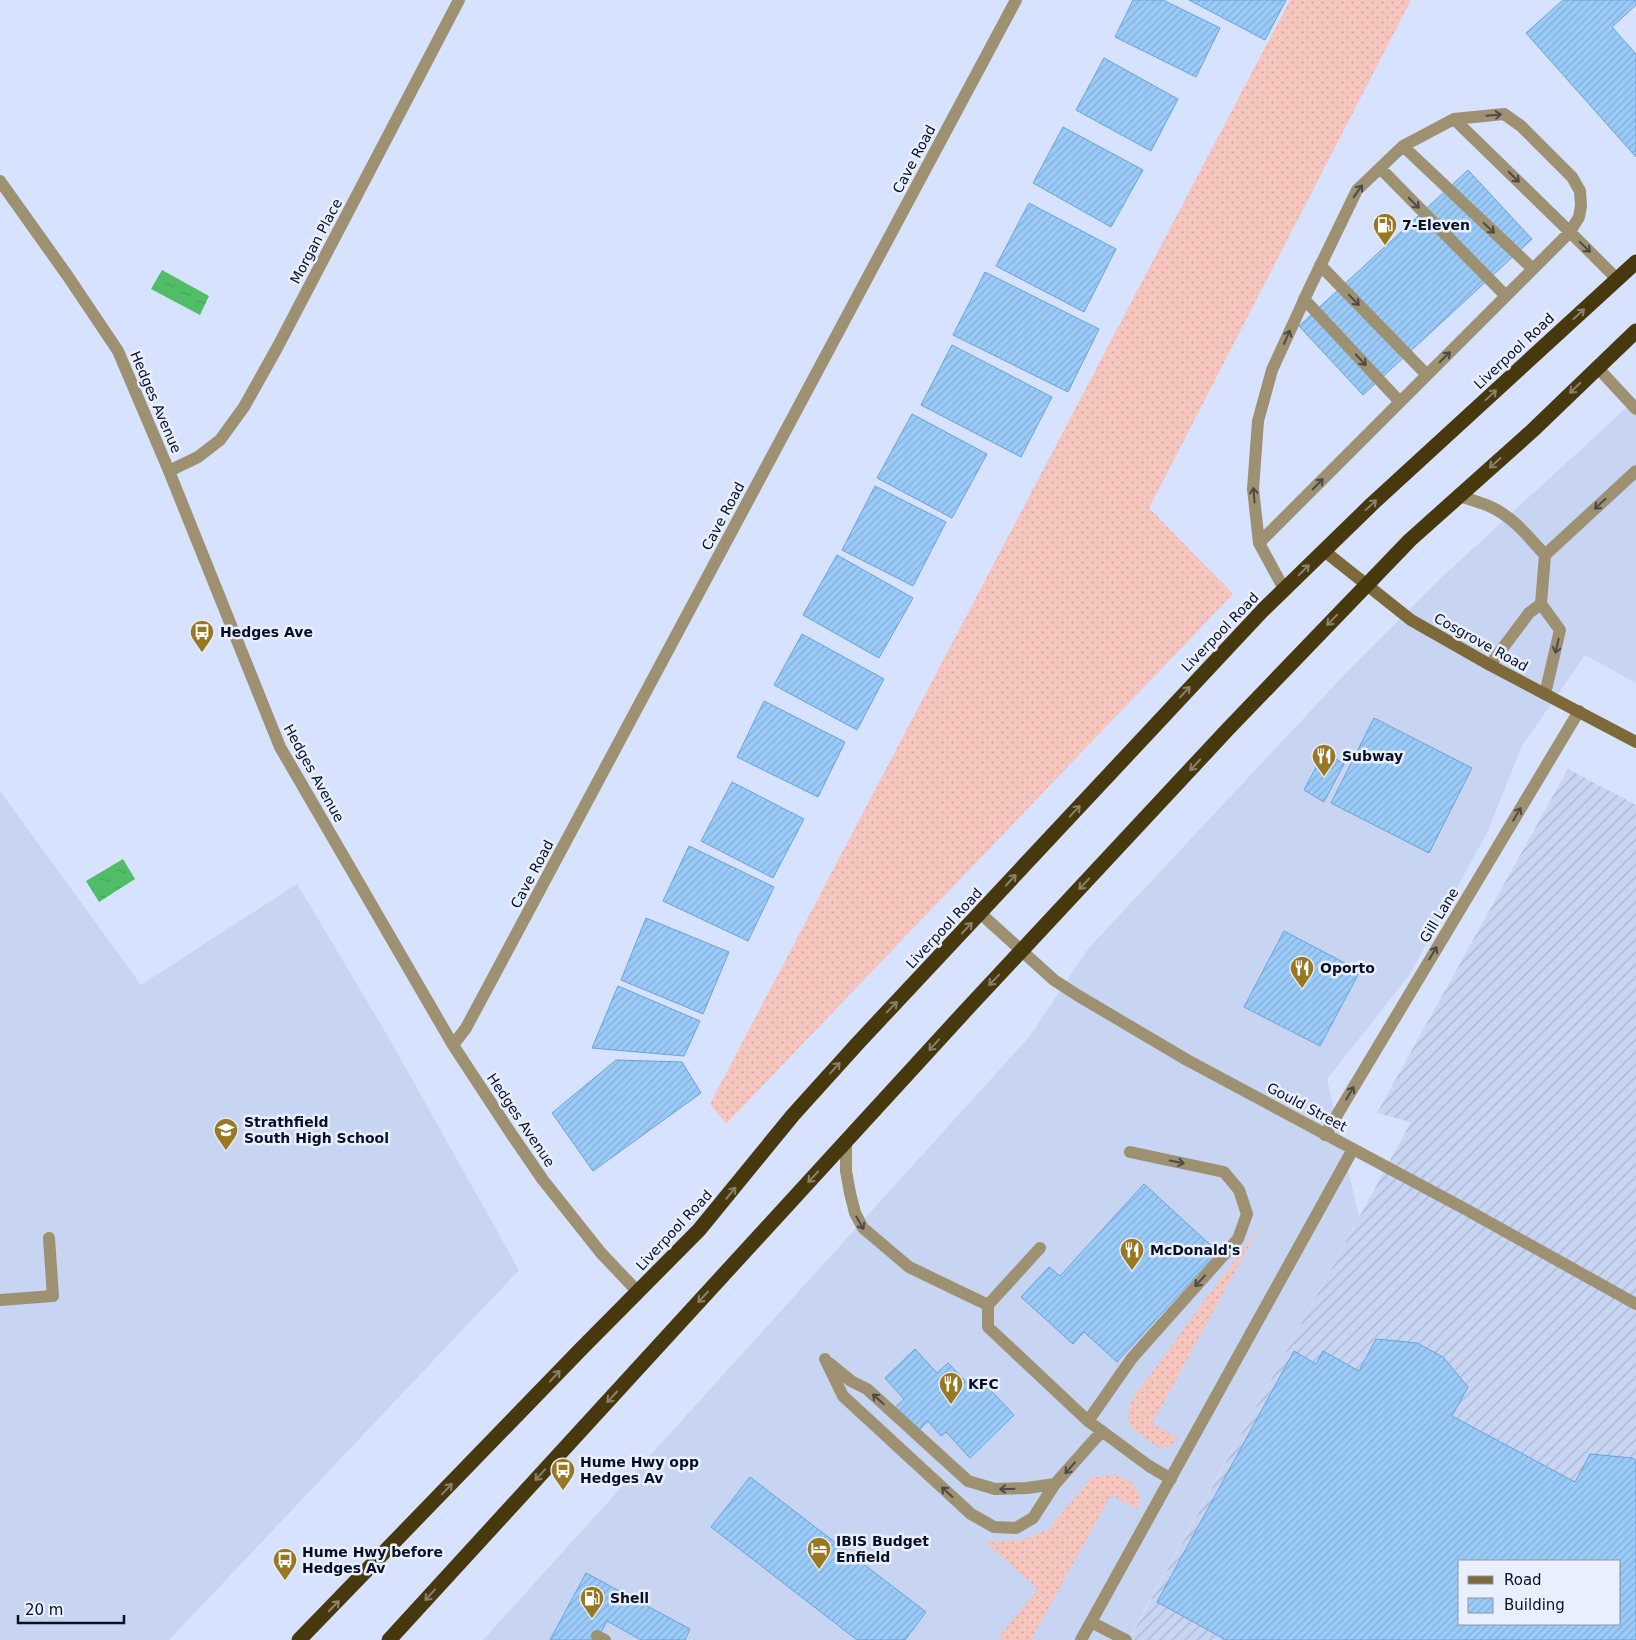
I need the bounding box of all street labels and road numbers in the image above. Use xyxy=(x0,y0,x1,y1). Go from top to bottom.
street label: Cave Road xyxy=(889,122,939,196)
street label: Morgan Place xyxy=(287,196,345,286)
street label: Liverpool Road xyxy=(1471,310,1557,392)
street label: Hedges Avenue xyxy=(127,349,185,455)
street label: Cave Road xyxy=(698,479,748,553)
street label: Liverpool Road xyxy=(1178,589,1262,675)
street label: Cosgrove Road xyxy=(1431,610,1531,674)
street label: Hedges Avenue xyxy=(281,721,347,825)
street label: Cave Road xyxy=(507,837,557,911)
street label: Liverpool Road xyxy=(903,885,985,971)
street label: Gill Lane xyxy=(1416,885,1462,945)
street label: Hedges Avenue xyxy=(484,1070,558,1170)
street label: Gould Street xyxy=(1264,1079,1350,1135)
street label: Liverpool Road xyxy=(633,1187,715,1273)

